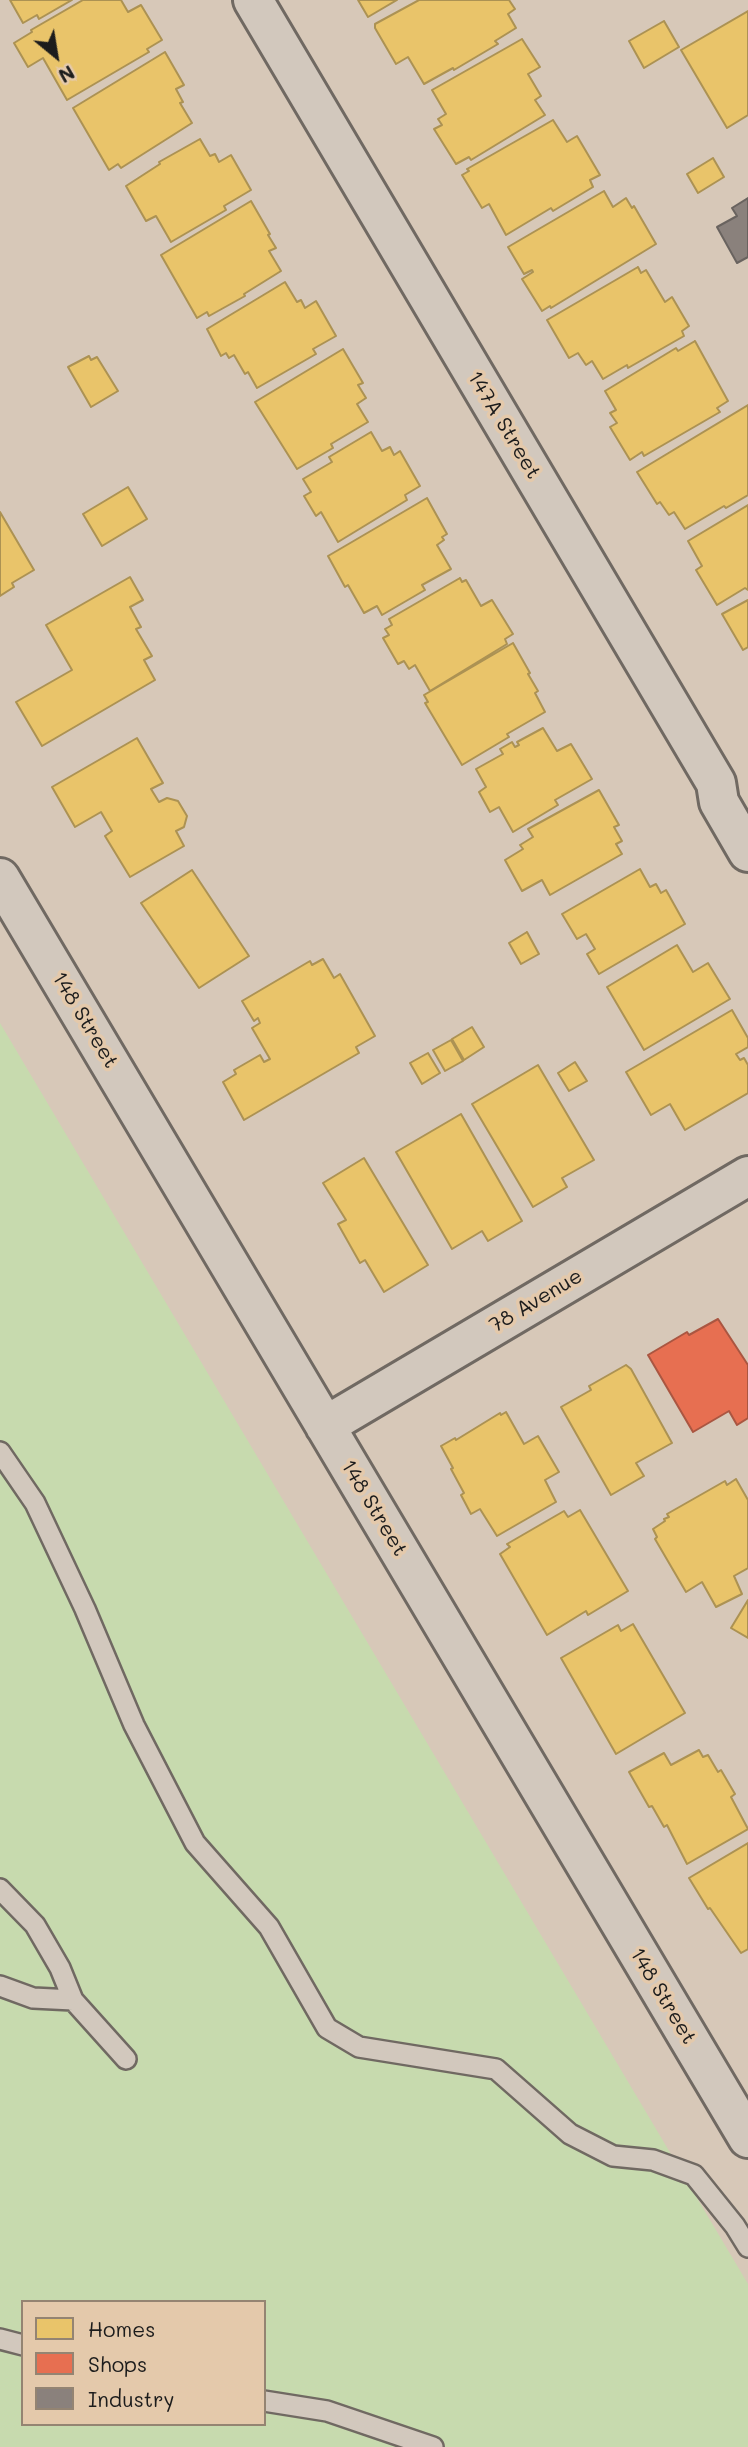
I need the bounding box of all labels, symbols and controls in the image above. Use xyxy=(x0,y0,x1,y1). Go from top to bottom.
north arrow xyxy=(21,21,91,91)
text: N xyxy=(54,60,79,89)
street label: 147A Street xyxy=(462,366,546,484)
street label: 148 Street xyxy=(46,967,124,1073)
street label: 78 Avenue xyxy=(485,1263,587,1339)
street label: 148 Street xyxy=(335,1455,413,1561)
street label: 148 Street xyxy=(624,1943,702,2049)
legend xyxy=(21,2300,266,2426)
text: Homes xyxy=(88,2315,155,2342)
text: Shops xyxy=(88,2350,147,2377)
text: Industry xyxy=(88,2385,175,2412)

